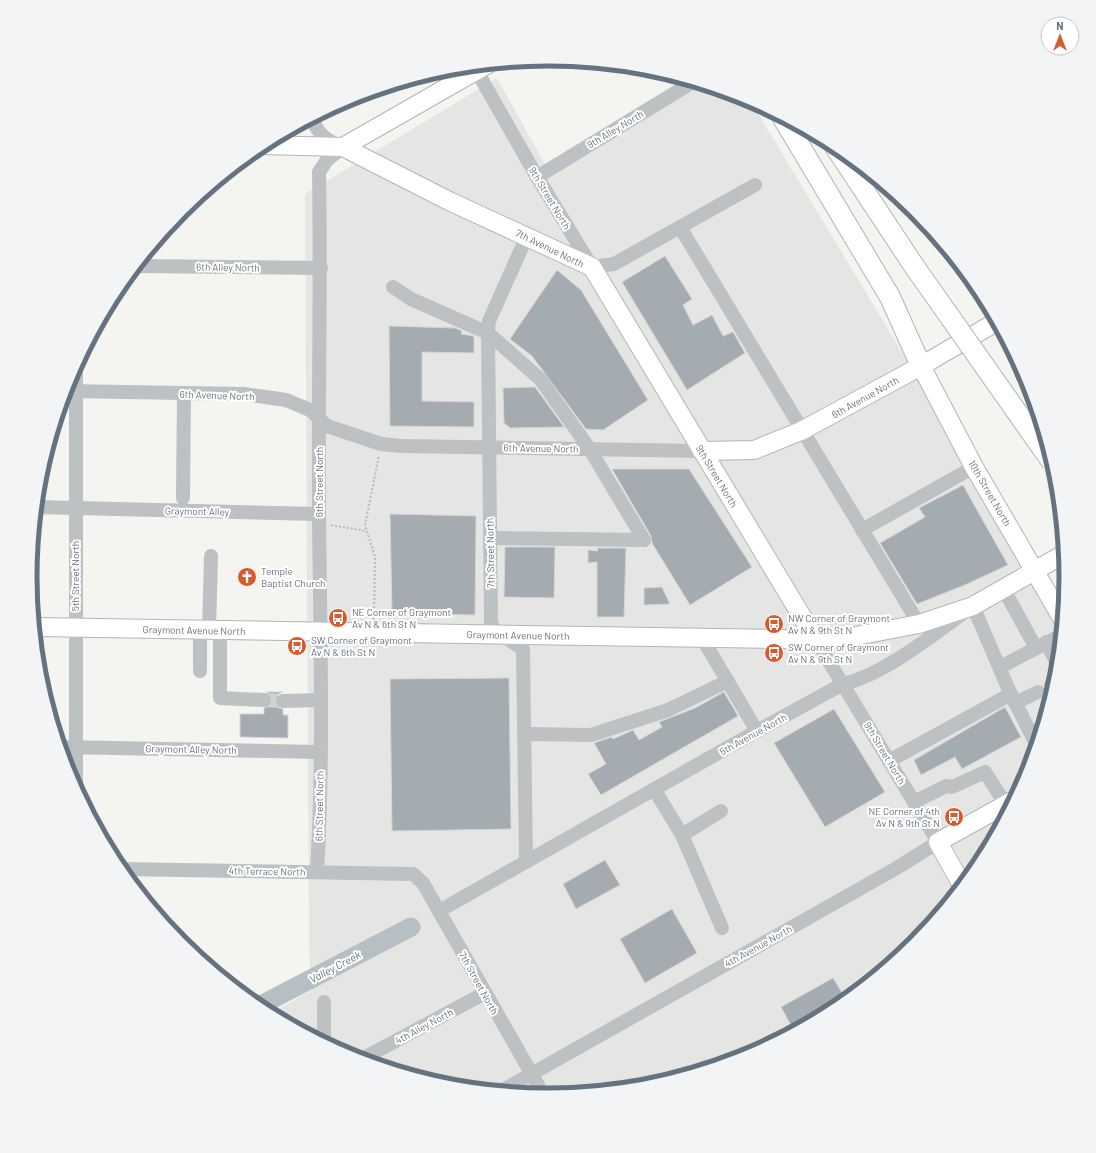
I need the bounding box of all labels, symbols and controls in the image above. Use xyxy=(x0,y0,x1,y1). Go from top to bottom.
north arrow xyxy=(1040,16,1080,56)
text: N xyxy=(1056,19,1064,32)
street label: 9th Alley North xyxy=(585,107,645,151)
street label: 9th Street North xyxy=(527,165,573,231)
street label: 7th Avenue North xyxy=(514,226,586,270)
street label: 6th Alley North xyxy=(196,260,260,274)
street label: 6th Avenue North xyxy=(829,374,901,420)
street label: 6th Avenue North xyxy=(179,388,255,402)
street label: 6th Avenue North xyxy=(503,441,579,455)
street label: 9th Street North xyxy=(694,443,740,509)
street label: 6th Street North xyxy=(313,447,325,517)
street label: 10th Street North xyxy=(966,458,1014,528)
street label: Graymont Alley xyxy=(165,504,230,518)
street label: 7th Street North xyxy=(483,518,497,588)
street label: 5th Street North xyxy=(69,541,81,611)
place label: Temple Baptist Church xyxy=(261,565,325,589)
church icon: Temple Baptist Church xyxy=(236,566,258,588)
place label: NE Corner of Graymont Av N & 6th St N xyxy=(352,606,452,630)
bus stop icon: NE Corner of Graymont Av N & 6th St N xyxy=(327,607,349,629)
place label: NW Corner of Graymont Av N & 9th St N xyxy=(788,612,890,636)
bus stop icon: NW Corner of Graymont Av N & 9th St N xyxy=(763,613,785,635)
street label: Graymont Avenue North xyxy=(142,623,246,637)
street label: Graymont Avenue North xyxy=(466,628,570,642)
place label: SW Corner of Graymont Av N & 6th St N xyxy=(311,634,412,658)
bus stop icon: SW Corner of Graymont Av N & 6th St N xyxy=(286,635,308,657)
place label: SW Corner of Graymont Av N & 9th St N xyxy=(788,641,889,665)
bus stop icon: SW Corner of Graymont Av N & 9th St N xyxy=(763,642,785,664)
street label: 5th Avenue North xyxy=(717,711,789,757)
street label: 9th Street North xyxy=(862,720,908,786)
street label: Graymont Alley North xyxy=(145,742,237,756)
street label: 6th Street North xyxy=(312,771,326,841)
place label: NE Corner of 4th Av N & 9th St N xyxy=(868,805,940,829)
bus stop icon: NE Corner of 4th Av N & 9th St N xyxy=(943,806,965,828)
street label: 4th Terrace North xyxy=(229,864,305,878)
street label: 4th Avenue North xyxy=(722,922,794,970)
water label: Valley Creek xyxy=(307,947,363,985)
street label: 7th Street North xyxy=(457,949,501,1017)
street label: 4th Alley North xyxy=(393,1006,455,1046)

